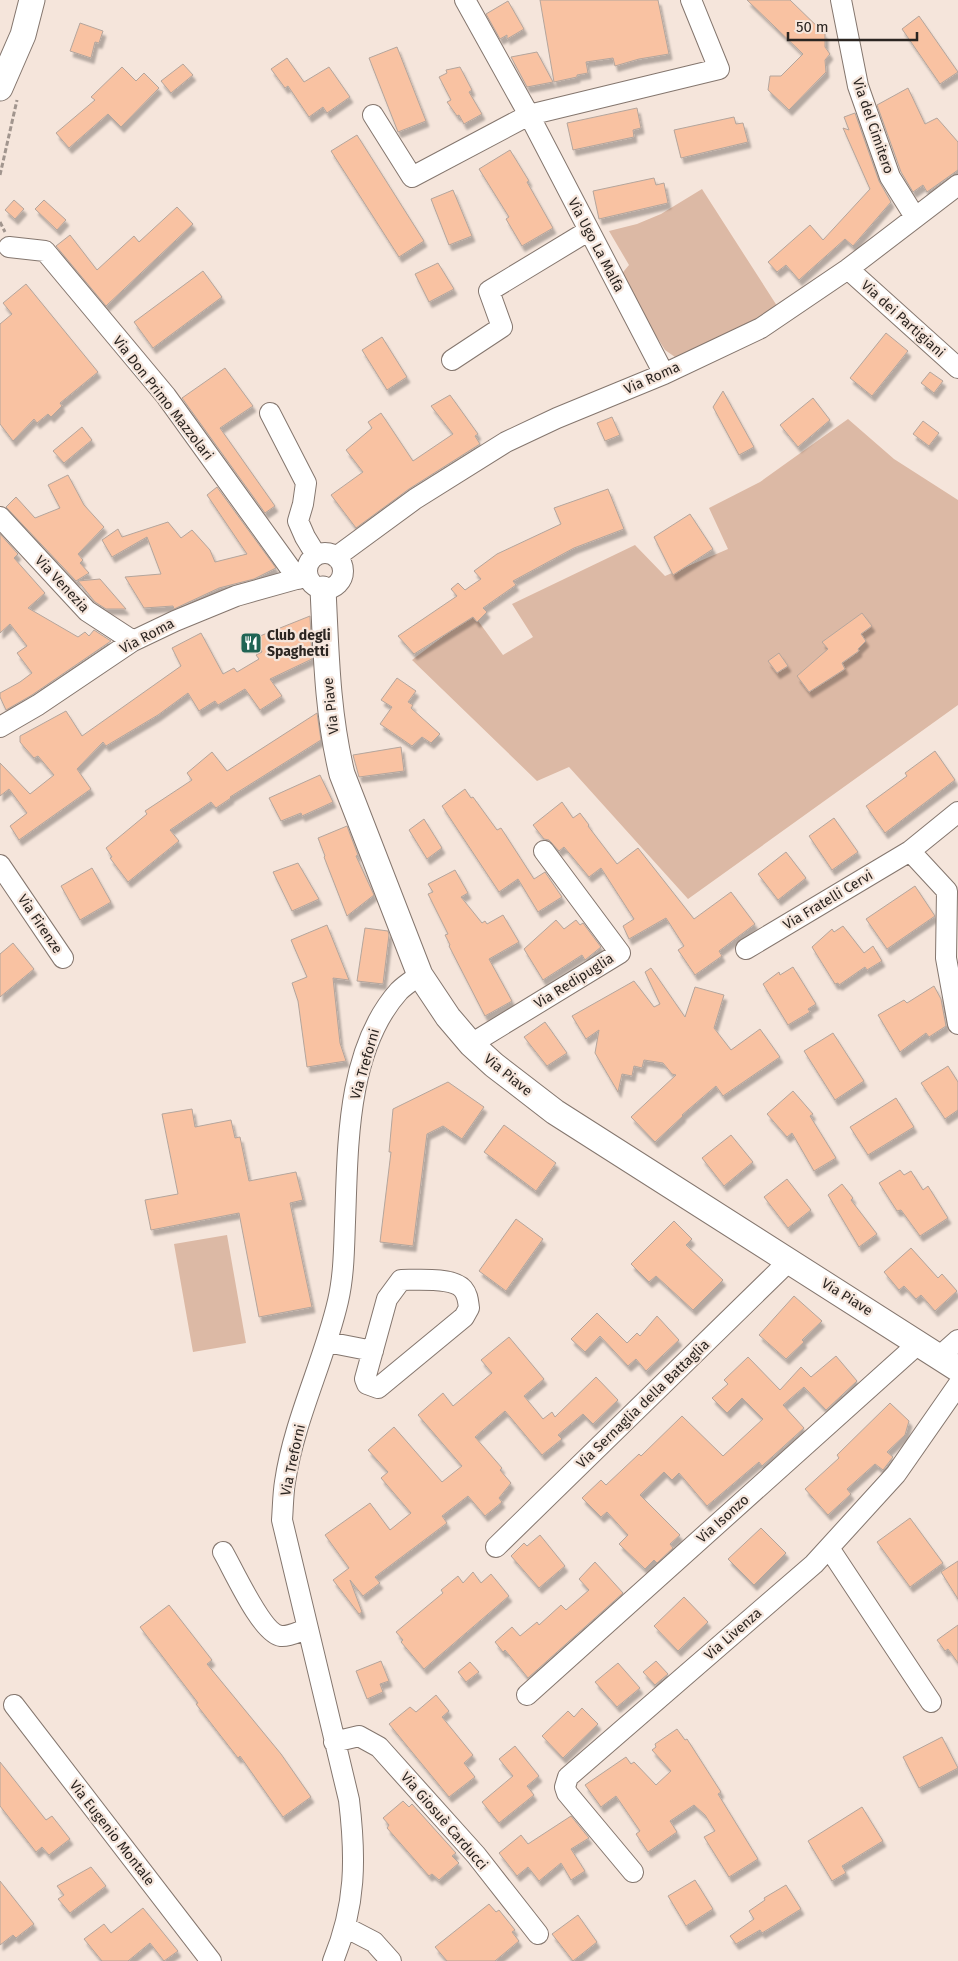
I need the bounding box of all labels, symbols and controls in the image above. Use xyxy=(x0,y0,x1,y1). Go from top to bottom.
scale bar xyxy=(788,10,917,42)
text: 50 m xyxy=(796,18,829,36)
street label: Via del Cimitero xyxy=(849,76,897,176)
street label: Via Ugo La Malfa xyxy=(564,195,628,295)
street label: Via dei Partigiani xyxy=(858,277,948,361)
street label: Via Don Primo Mazzolari xyxy=(109,332,217,464)
street label: Via Roma xyxy=(622,358,682,398)
street label: Via Venezia xyxy=(31,552,93,616)
street label: Via Roma xyxy=(117,615,177,657)
place label: Club degli Spaghetti xyxy=(267,627,331,660)
restaurant icon: Club degli Spaghetti xyxy=(239,631,263,655)
street label: Via Piave xyxy=(320,677,342,735)
street label: Via Fratelli Cervi xyxy=(780,867,876,933)
street label: Via Firenze xyxy=(14,891,66,957)
street label: Via Redipuglia xyxy=(531,950,617,1012)
street label: Via Treforni xyxy=(347,1027,383,1101)
street label: Via Piave xyxy=(480,1050,536,1100)
street label: Via Piave xyxy=(818,1275,876,1319)
street label: Via Sernaglia della Battaglia xyxy=(573,1336,713,1472)
street label: Via Treforni xyxy=(277,1423,309,1497)
street label: Via Isonzo xyxy=(693,1491,753,1547)
street label: Via Livenza xyxy=(701,1605,765,1663)
street label: Via Giosuè Carducci xyxy=(397,1769,491,1873)
street label: Via Eugenio Montale xyxy=(66,1777,158,1889)

